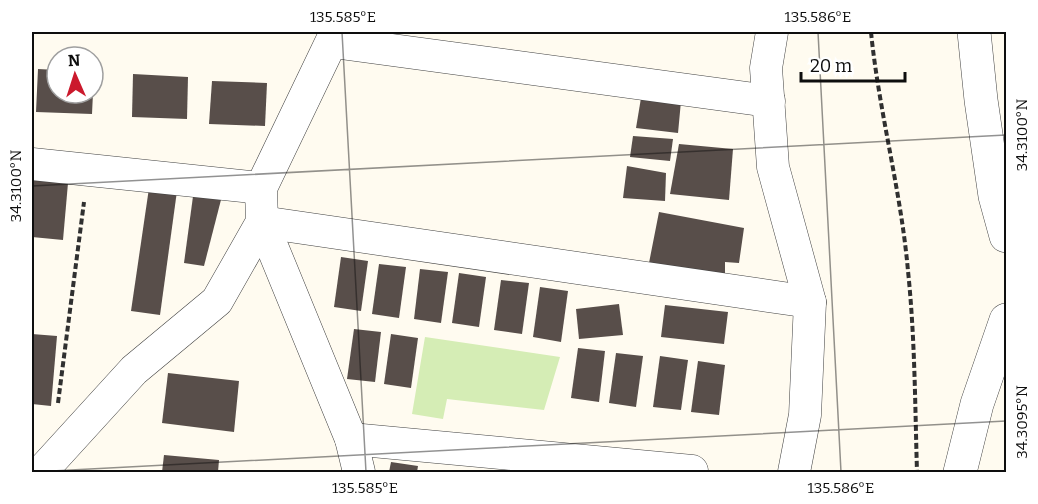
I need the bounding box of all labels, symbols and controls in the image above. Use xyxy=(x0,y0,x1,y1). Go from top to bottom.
text: 135.585°E xyxy=(310,8,376,26)
text: 135.586°E xyxy=(785,8,851,26)
north arrow xyxy=(45,45,105,105)
scale bar xyxy=(801,45,904,83)
text: N xyxy=(68,51,81,70)
text: 20 m xyxy=(810,55,852,77)
text: 34.3100°N xyxy=(1013,99,1031,171)
text: 34.3100°N xyxy=(7,150,25,222)
text: 34.3095°N xyxy=(1013,385,1031,459)
text: 135.585°E xyxy=(332,479,398,497)
text: 135.586°E xyxy=(808,479,874,497)

